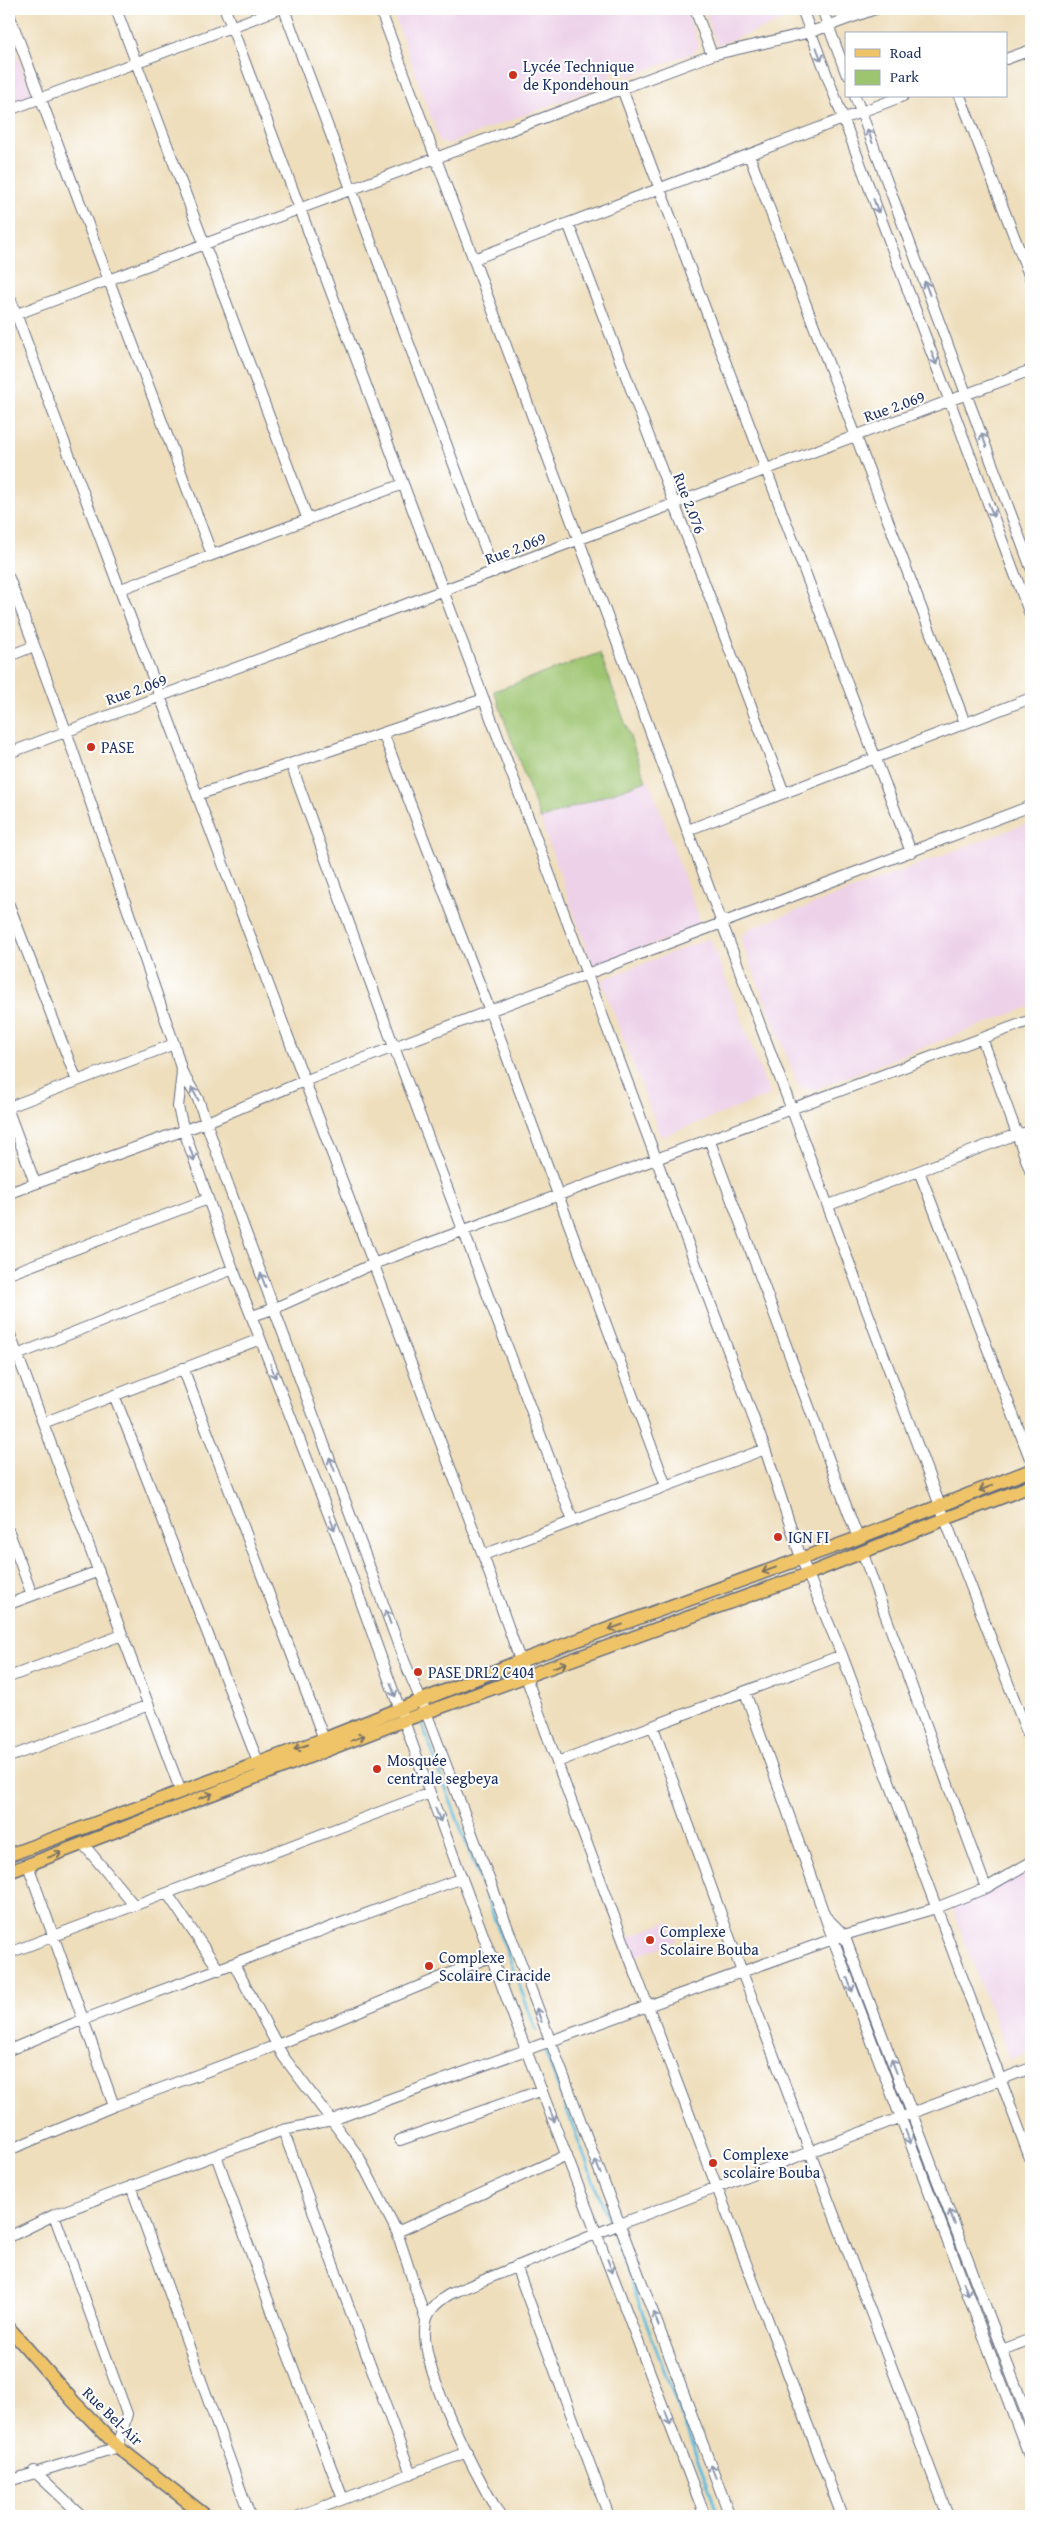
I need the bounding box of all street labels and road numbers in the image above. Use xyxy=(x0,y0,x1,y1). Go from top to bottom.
street label: Rue 2.069 xyxy=(860,384,928,428)
street label: Rue 2.076 xyxy=(667,469,713,537)
street label: Rue 2.069 xyxy=(481,525,549,571)
street label: Rue 2.069 xyxy=(102,667,170,711)
street label: Rue Bel-Air xyxy=(77,2381,149,2451)

